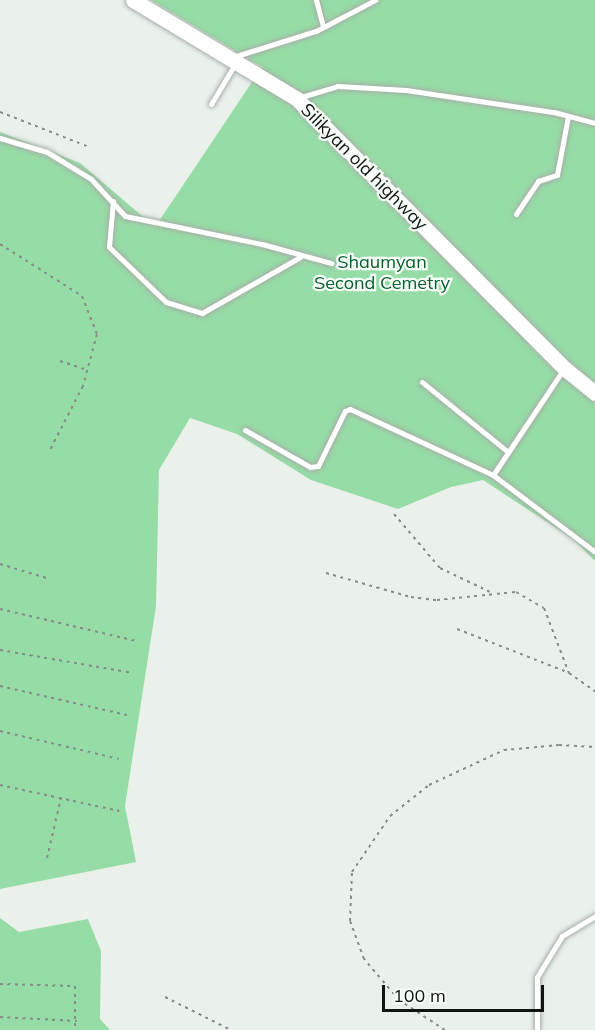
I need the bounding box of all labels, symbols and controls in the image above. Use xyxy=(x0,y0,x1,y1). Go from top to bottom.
street label: Silikyan old highway xyxy=(296,99,432,235)
park label: Shaumyan Second Cemetry xyxy=(314,252,450,294)
scale bar xyxy=(385,973,547,1011)
text: 100 m xyxy=(393,984,446,1007)

